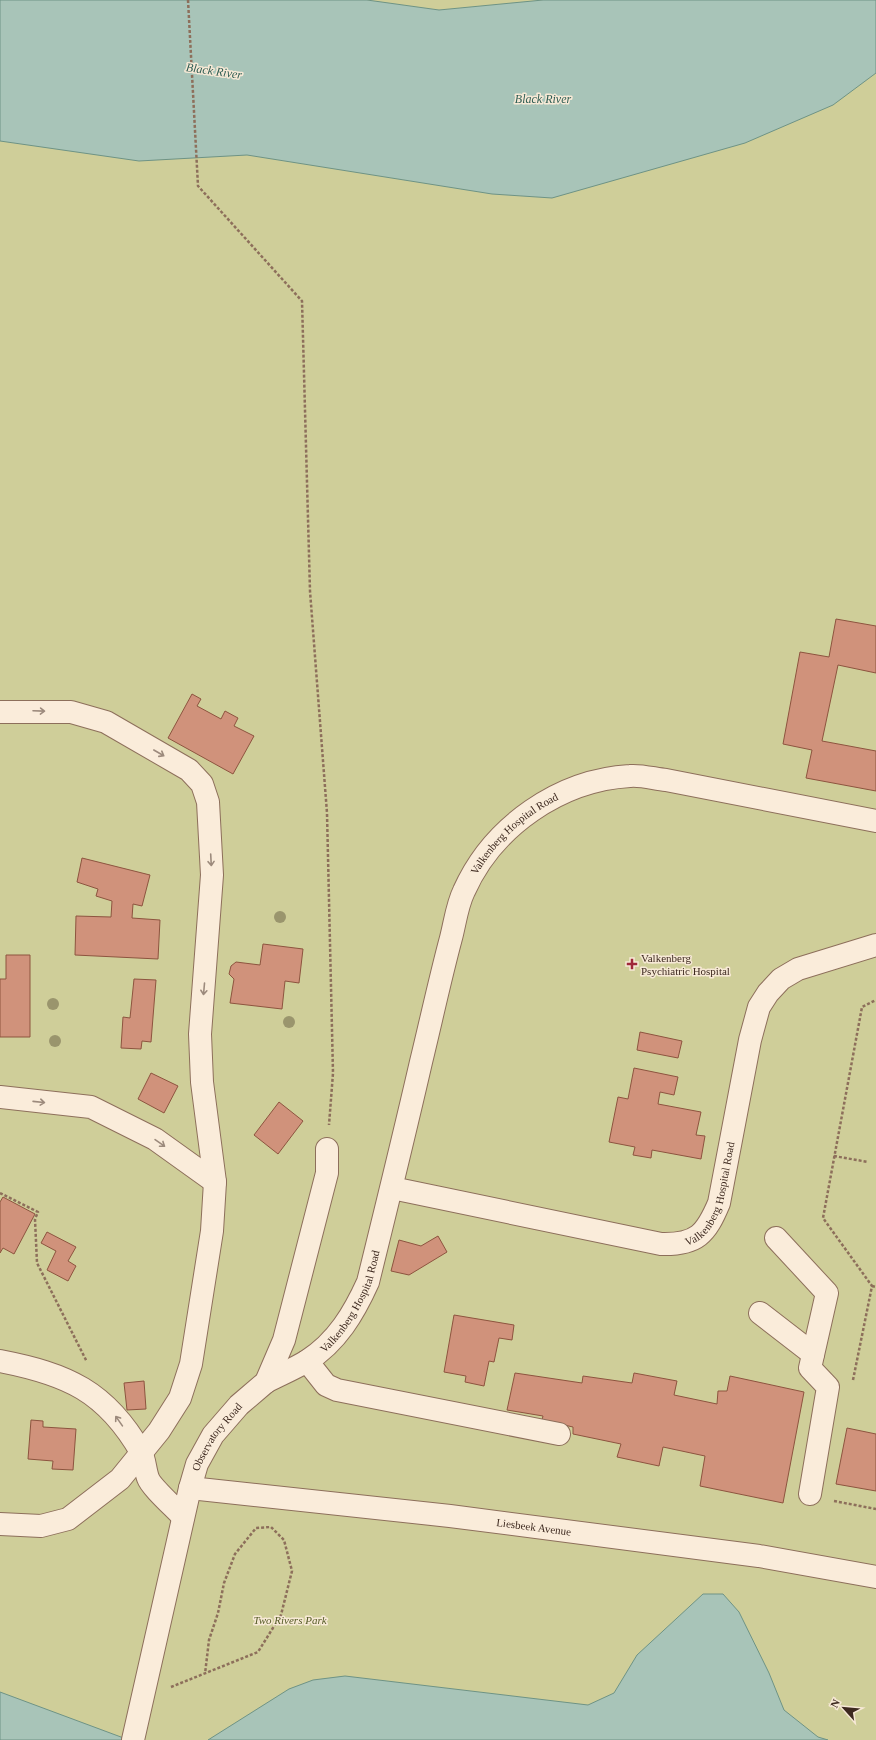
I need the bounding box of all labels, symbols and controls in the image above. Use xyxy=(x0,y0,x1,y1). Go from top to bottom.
water label: Black River xyxy=(185,60,243,82)
water label: Black River xyxy=(515,92,571,106)
one-way arrow xyxy=(32,707,45,715)
one-way arrow xyxy=(153,749,165,757)
street label: Valkenberg Hospital Road xyxy=(468,790,560,876)
one-way arrow xyxy=(208,853,215,866)
place label: Valkenberg Psychiatric Hospital xyxy=(641,952,730,977)
marker: Valkenberg Psychiatric Hospital xyxy=(626,958,638,970)
one-way arrow xyxy=(201,982,208,995)
one-way arrow xyxy=(32,1098,45,1105)
one-way arrow xyxy=(154,1139,165,1147)
street label: Valkenberg Hospital Road xyxy=(683,1140,737,1248)
street label: Valkenberg Hospital Road xyxy=(317,1248,382,1355)
street label: Observatory Road xyxy=(189,1400,245,1472)
one-way arrow xyxy=(115,1416,123,1427)
street label: Liesbeek Avenue xyxy=(496,1516,572,1538)
park label: Two Rivers Park xyxy=(253,1614,328,1626)
north arrow xyxy=(824,1688,864,1728)
text: N xyxy=(828,1697,842,1710)

